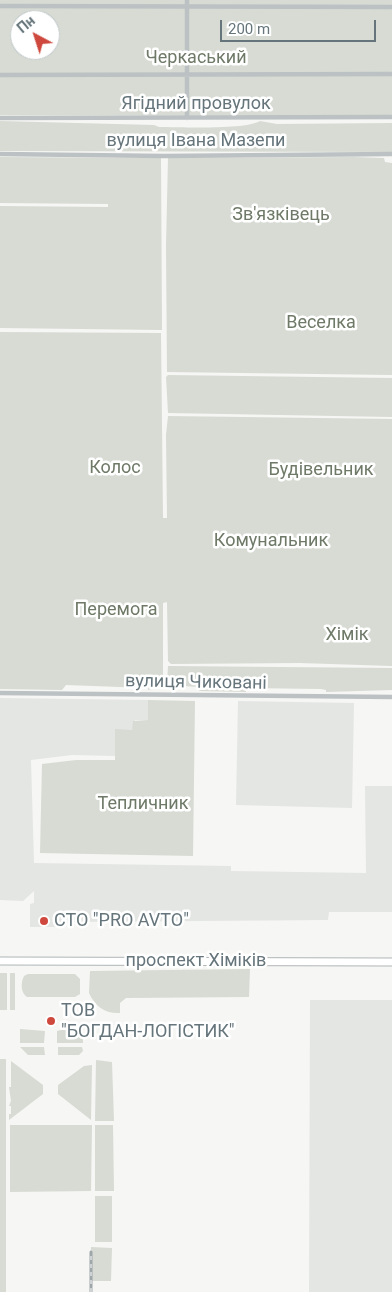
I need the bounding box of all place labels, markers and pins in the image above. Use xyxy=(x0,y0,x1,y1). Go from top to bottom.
place label: СТО "PRO AVTO" xyxy=(54,910,189,932)
marker: СТО "PRO AVTO" xyxy=(38,915,50,927)
place label: ТОВ "БОГДАН-ЛОГІСТИК" xyxy=(61,1000,235,1042)
marker: ТОВ "БОГДАН-ЛОГІСТИК" xyxy=(45,1015,57,1027)

